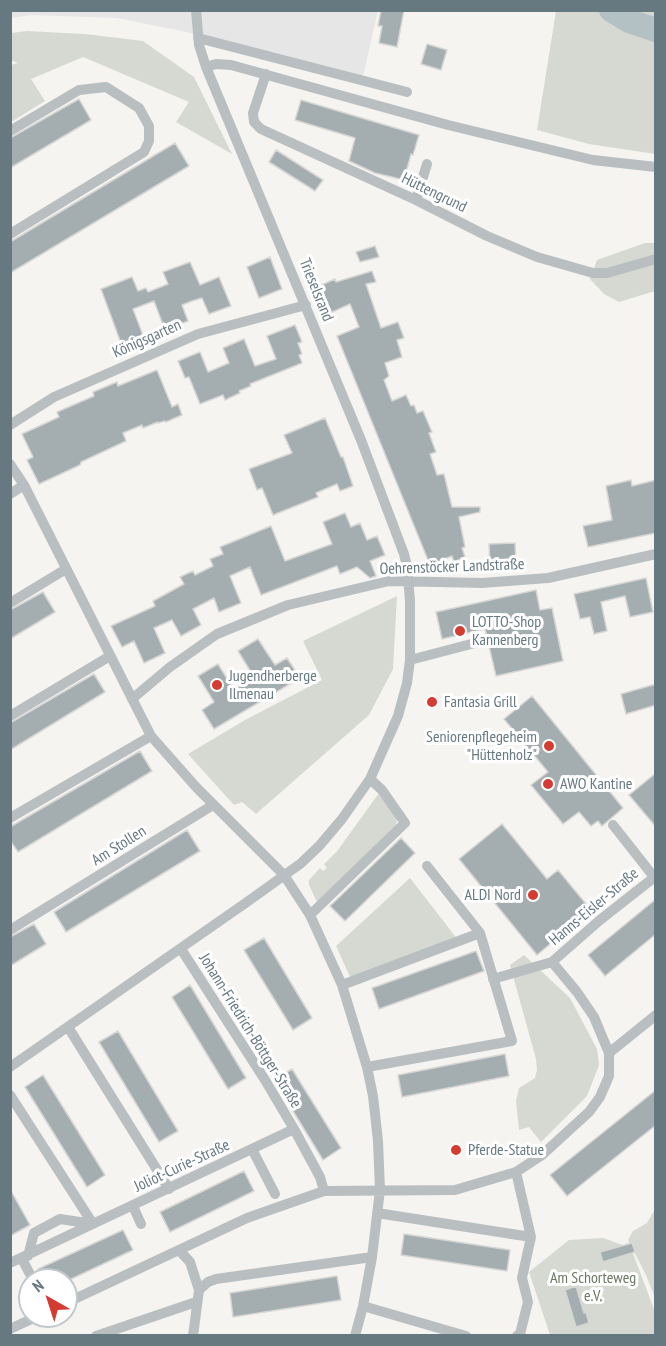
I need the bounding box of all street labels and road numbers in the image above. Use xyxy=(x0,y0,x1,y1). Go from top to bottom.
street label: Hüttengrund xyxy=(398,169,470,217)
street label: Trieselsrand xyxy=(295,256,337,324)
street label: Königsgarten xyxy=(110,315,184,363)
street label: Oehrenstöcker Landstraße xyxy=(379,555,525,579)
street label: Am Stollen xyxy=(88,822,150,870)
street label: Hanns-Eisler-Straße xyxy=(545,864,643,950)
street label: Johann-Friedrich-Böttger-Straße xyxy=(195,950,305,1112)
street label: Joliot-Curie-Straße xyxy=(131,1135,233,1197)

